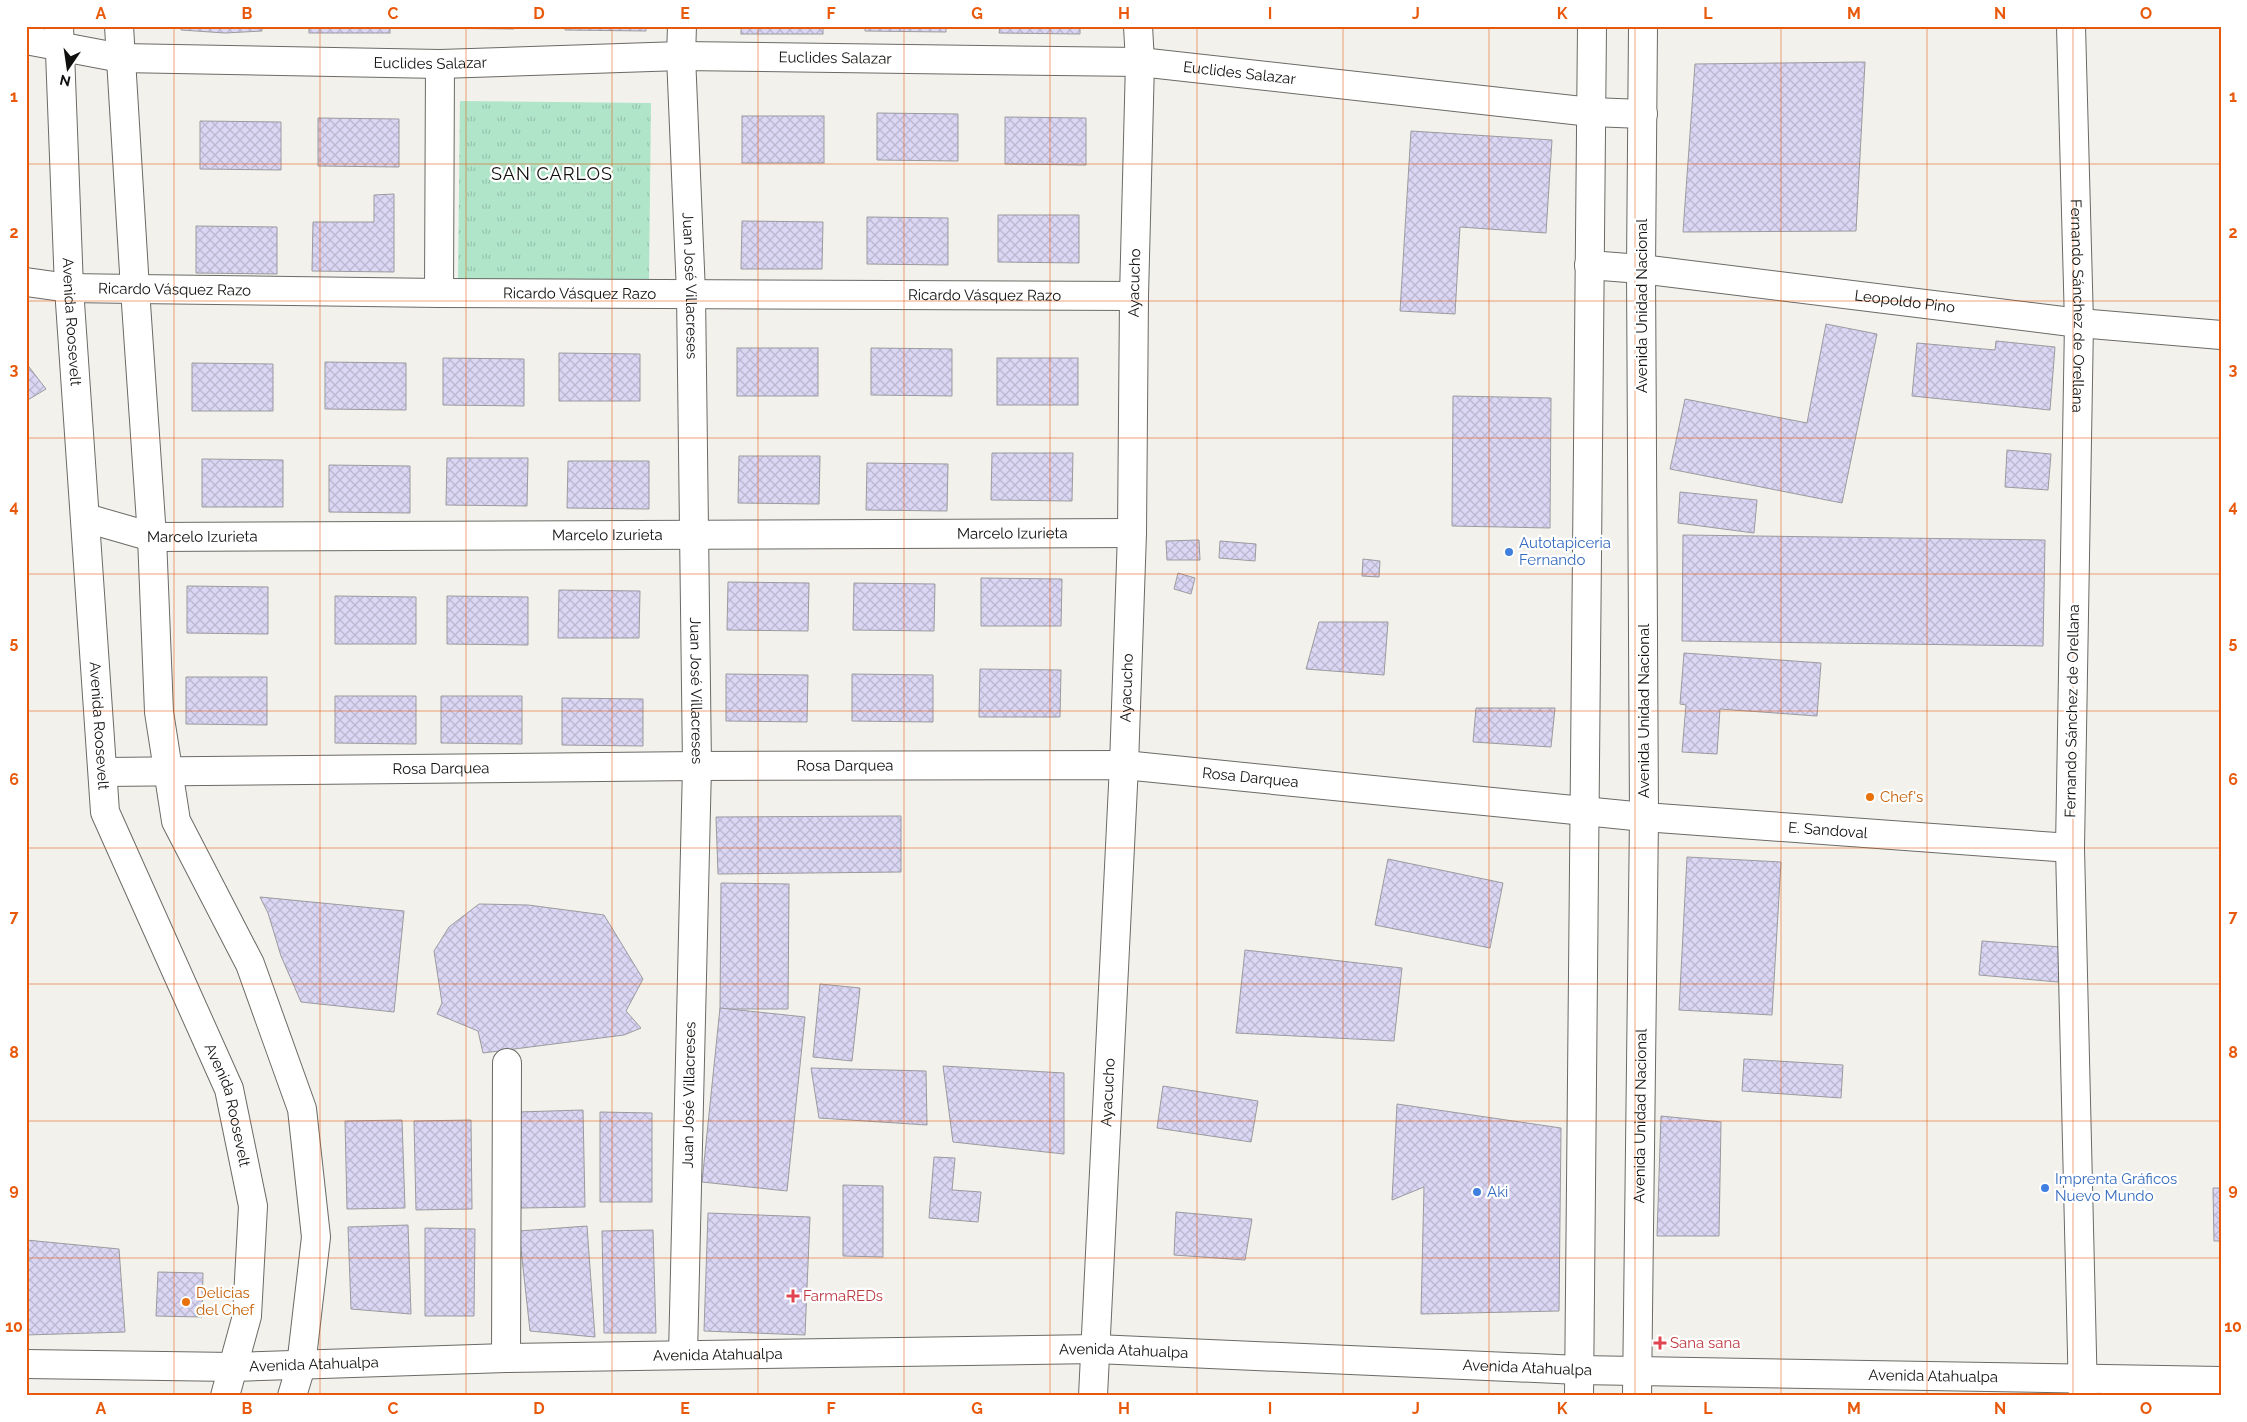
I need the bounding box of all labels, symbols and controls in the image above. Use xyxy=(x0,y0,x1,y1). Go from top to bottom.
text: A xyxy=(96,4,107,23)
text: B xyxy=(242,4,253,23)
text: C xyxy=(388,4,399,23)
text: D xyxy=(533,4,545,23)
text: E xyxy=(680,4,690,23)
text: F xyxy=(826,4,836,23)
text: G xyxy=(971,4,983,23)
text: H xyxy=(1118,4,1130,23)
text: I xyxy=(1268,4,1272,23)
text: J xyxy=(1412,4,1420,23)
text: K xyxy=(1557,4,1568,23)
text: L xyxy=(1703,4,1713,23)
text: M xyxy=(1847,4,1861,23)
text: N xyxy=(1994,4,2006,23)
text: O xyxy=(2140,4,2152,23)
north arrow xyxy=(42,42,92,92)
street label: Euclides Salazar xyxy=(778,48,893,68)
street label: Euclides Salazar xyxy=(374,53,488,73)
street label: Euclides Salazar xyxy=(1182,58,1297,88)
text: N xyxy=(58,72,72,90)
text: 1 xyxy=(10,87,18,106)
text: 1 xyxy=(2229,87,2237,106)
district label: SAN CARLOS xyxy=(491,163,613,184)
street label: Fernando Sánchez de Orellana xyxy=(2067,199,2088,413)
street label: Juan José Villacreses xyxy=(679,212,701,359)
street label: Avenida Unidad Nacional xyxy=(1633,218,1651,393)
text: 2 xyxy=(9,223,19,242)
text: 2 xyxy=(2228,223,2238,242)
street label: Ayacucho xyxy=(1125,248,1144,317)
street label: Avenida Roosevelt xyxy=(59,257,85,386)
street label: Ricardo Vásquez Razo xyxy=(98,279,251,300)
street label: Ricardo Vásquez Razo xyxy=(503,284,656,303)
street label: Ricardo Vásquez Razo xyxy=(908,286,1061,305)
street label: Leopoldo Pino xyxy=(1854,286,1956,317)
text: 3 xyxy=(10,360,19,379)
text: 3 xyxy=(2229,360,2238,379)
text: 4 xyxy=(9,497,19,516)
text: 4 xyxy=(2228,497,2238,516)
street label: Marcelo Izurieta xyxy=(957,524,1068,543)
street label: Marcelo Izurieta xyxy=(552,526,663,544)
street label: Marcelo Izurieta xyxy=(147,528,258,546)
place label: Autotapiceria Fernando xyxy=(1519,534,1611,569)
marker: Autotapiceria Fernando xyxy=(1503,546,1515,558)
street label: Fernando Sánchez de Orellana xyxy=(2061,604,2083,818)
street label: Juan José Villacreses xyxy=(686,617,706,764)
street label: Avenida Unidad Nacional xyxy=(1635,623,1653,798)
text: 5 xyxy=(10,633,19,652)
text: 5 xyxy=(2229,633,2238,652)
street label: Ayacucho xyxy=(1116,653,1137,723)
street label: Avenida Roosevelt xyxy=(86,661,112,791)
street label: Rosa Darquea xyxy=(797,757,893,775)
street label: Rosa Darquea xyxy=(392,759,490,778)
street label: Rosa Darquea xyxy=(1201,764,1299,791)
text: 6 xyxy=(9,770,19,789)
text: 6 xyxy=(2228,770,2238,789)
place label: Chef's xyxy=(1880,788,1923,806)
marker: Chef's xyxy=(1864,791,1876,803)
street label: E. Sandoval xyxy=(1787,819,1869,842)
text: 7 xyxy=(10,907,19,926)
text: 7 xyxy=(2229,907,2238,926)
street label: Juan José Villacreses xyxy=(679,1021,699,1169)
street label: Avenida Unidad Nacional xyxy=(1630,1028,1650,1204)
street label: Avenida Roosevelt xyxy=(201,1040,254,1169)
text: 8 xyxy=(9,1043,19,1062)
text: 8 xyxy=(2228,1043,2238,1062)
street label: Ayacucho xyxy=(1097,1057,1119,1127)
place label: Imprenta Gráficos Nuevo Mundo xyxy=(2055,1170,2177,1205)
text: 9 xyxy=(9,1180,19,1199)
text: 9 xyxy=(2228,1180,2238,1199)
marker: Imprenta Gráficos Nuevo Mundo xyxy=(2039,1182,2051,1194)
place label: Aki xyxy=(1487,1183,1508,1201)
marker: Aki xyxy=(1471,1186,1483,1198)
place label: Delicias del Chef xyxy=(196,1284,255,1319)
place label: FarmaREDs xyxy=(803,1287,883,1305)
marker: FarmaREDs xyxy=(787,1290,799,1302)
marker: Delicias del Chef xyxy=(180,1296,192,1308)
text: 10 xyxy=(5,1317,23,1336)
text: 10 xyxy=(2224,1317,2242,1336)
place label: Sana sana xyxy=(1670,1334,1740,1352)
marker: Sana sana xyxy=(1654,1337,1666,1349)
street label: Avenida Atahualpa xyxy=(1059,1340,1189,1362)
street label: Avenida Atahualpa xyxy=(653,1345,783,1365)
street label: Avenida Atahualpa xyxy=(249,1353,379,1375)
street label: Avenida Atahualpa xyxy=(1462,1356,1592,1379)
street label: Avenida Atahualpa xyxy=(1868,1366,1998,1386)
text: A xyxy=(96,1399,107,1418)
text: B xyxy=(242,1399,253,1418)
text: C xyxy=(388,1399,399,1418)
text: D xyxy=(533,1399,545,1418)
text: E xyxy=(680,1399,690,1418)
text: F xyxy=(826,1399,836,1418)
text: G xyxy=(971,1399,983,1418)
text: H xyxy=(1118,1399,1130,1418)
text: I xyxy=(1268,1399,1272,1418)
text: J xyxy=(1412,1399,1420,1418)
text: K xyxy=(1557,1399,1568,1418)
text: L xyxy=(1703,1399,1713,1418)
text: M xyxy=(1847,1399,1861,1418)
text: N xyxy=(1994,1399,2006,1418)
text: O xyxy=(2140,1399,2152,1418)

